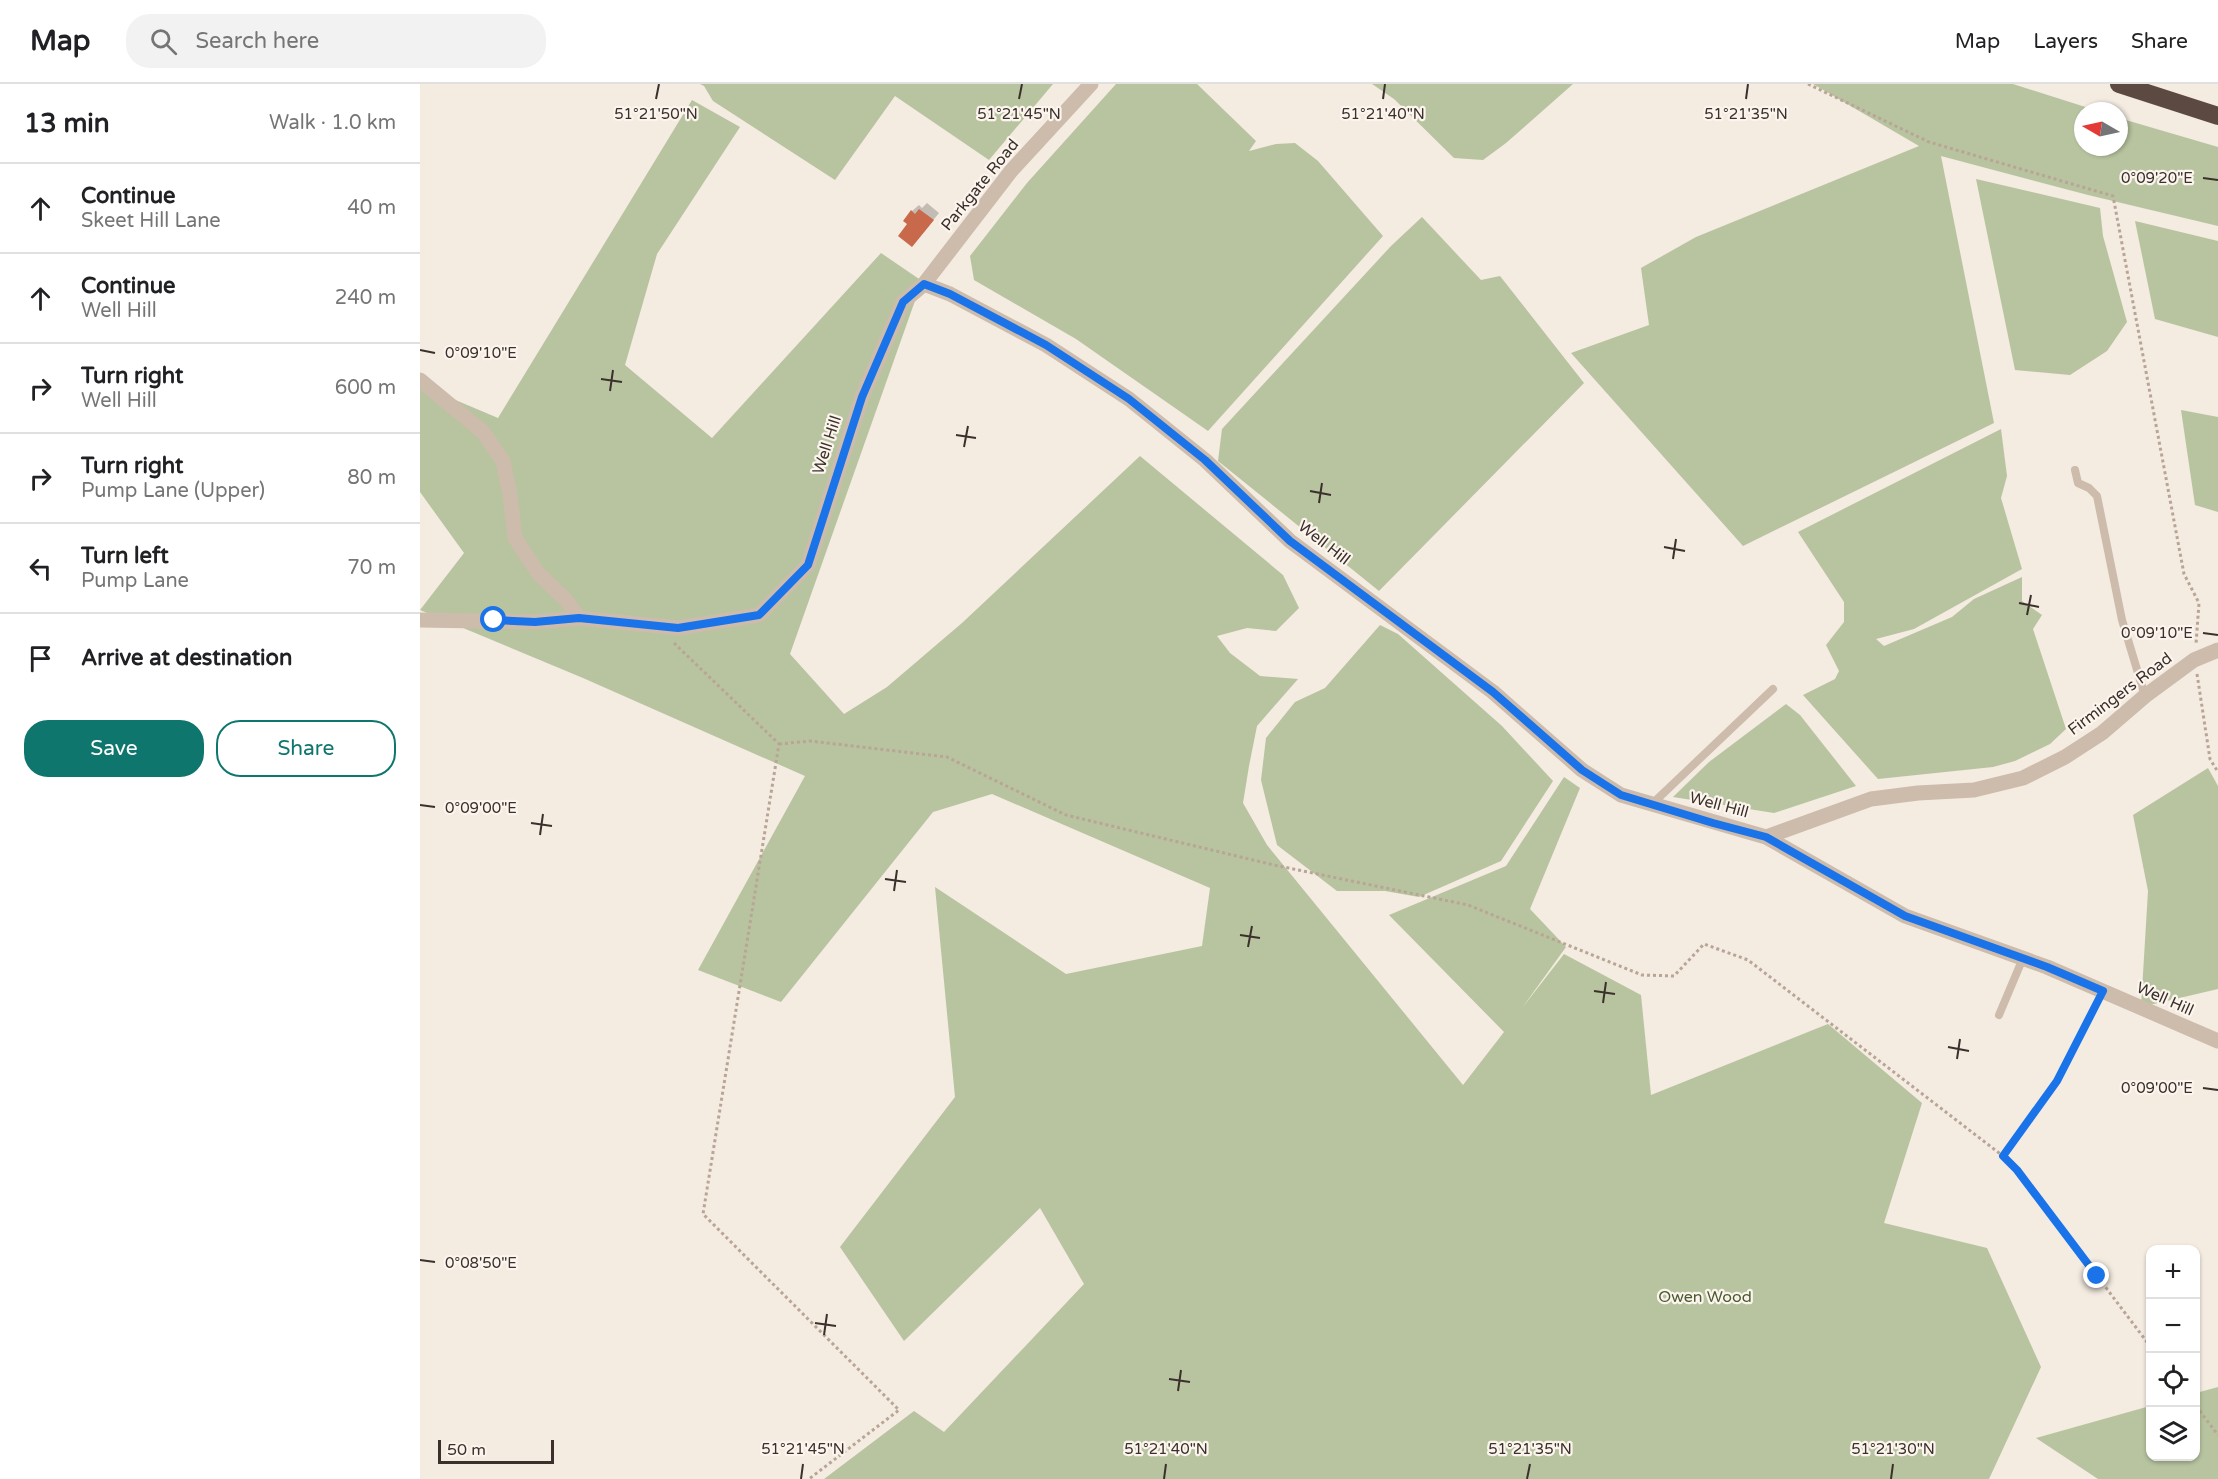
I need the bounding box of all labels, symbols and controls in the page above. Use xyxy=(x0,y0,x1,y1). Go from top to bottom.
search box xyxy=(126,14,546,68)
text: Map xyxy=(30,24,90,58)
icon: search xyxy=(147,25,180,58)
text: Search here xyxy=(195,28,319,54)
text: Map xyxy=(1955,29,2000,54)
text: Layers xyxy=(2033,29,2098,54)
text: Share xyxy=(2131,29,2188,54)
north arrow xyxy=(2074,102,2128,156)
text: 51°21'50"N xyxy=(614,105,698,123)
text: 51°21'45"N xyxy=(977,105,1061,123)
text: 51°21'40"N xyxy=(1341,105,1425,123)
text: 51°21'35"N xyxy=(1704,105,1788,123)
text: 13 min xyxy=(24,108,110,139)
text: Walk · 1.0 km xyxy=(269,111,396,135)
street label: Parkgate Road xyxy=(937,135,1023,235)
text: 0°09'20"E xyxy=(2121,169,2193,187)
text: Continue xyxy=(81,183,176,209)
icon: ahead xyxy=(24,192,57,225)
text: 40 m xyxy=(347,196,396,220)
text: Skeet Hill Lane xyxy=(81,209,221,233)
text: Continue xyxy=(81,273,176,299)
icon: ahead xyxy=(24,282,57,315)
text: 240 m xyxy=(335,286,396,310)
text: Well Hill xyxy=(81,299,157,323)
text: 0°09'10"E xyxy=(445,344,517,362)
text: Turn right xyxy=(81,363,183,389)
icon: right xyxy=(24,372,57,405)
text: 600 m xyxy=(335,376,396,400)
text: Well Hill xyxy=(81,389,157,413)
street label: Well Hill xyxy=(808,413,846,477)
text: Turn right xyxy=(81,453,183,479)
icon: right xyxy=(24,462,57,495)
text: 80 m xyxy=(347,466,396,490)
text: Pump Lane (Upper) xyxy=(81,479,265,503)
street label: Well Hill xyxy=(1294,516,1354,570)
text: Turn left xyxy=(81,543,169,569)
icon: left xyxy=(24,552,57,585)
text: 70 m xyxy=(347,556,396,580)
text: Pump Lane xyxy=(81,569,189,593)
route start xyxy=(480,606,506,632)
text: 0°09'10"E xyxy=(2121,624,2193,642)
icon: arrive xyxy=(24,642,57,675)
text: Arrive at destination xyxy=(81,645,292,671)
street label: Firmingers Road xyxy=(2064,648,2176,740)
button: Save xyxy=(24,720,204,777)
button: Share xyxy=(216,720,396,777)
street label: Well Hill xyxy=(1687,788,1751,822)
text: 0°09'00"E xyxy=(445,799,517,817)
street label: Well Hill xyxy=(2133,978,2197,1020)
text: 0°09'00"E xyxy=(2121,1079,2193,1097)
map controls xyxy=(2146,1245,2200,1461)
button: + xyxy=(2146,1245,2200,1299)
text: 0°08'50"E xyxy=(445,1254,517,1272)
route end xyxy=(2083,1262,2109,1288)
park label: Owen Wood xyxy=(1658,1287,1752,1307)
button: − xyxy=(2146,1299,2200,1353)
button: locate xyxy=(2146,1353,2200,1407)
button: layers xyxy=(2146,1407,2200,1461)
scale bar xyxy=(438,1437,554,1464)
text: 50 m xyxy=(447,1440,486,1460)
text: 51°21'45"N xyxy=(761,1440,845,1458)
text: 51°21'40"N xyxy=(1124,1440,1208,1458)
text: 51°21'35"N xyxy=(1488,1440,1572,1458)
text: 51°21'30"N xyxy=(1851,1440,1935,1458)

